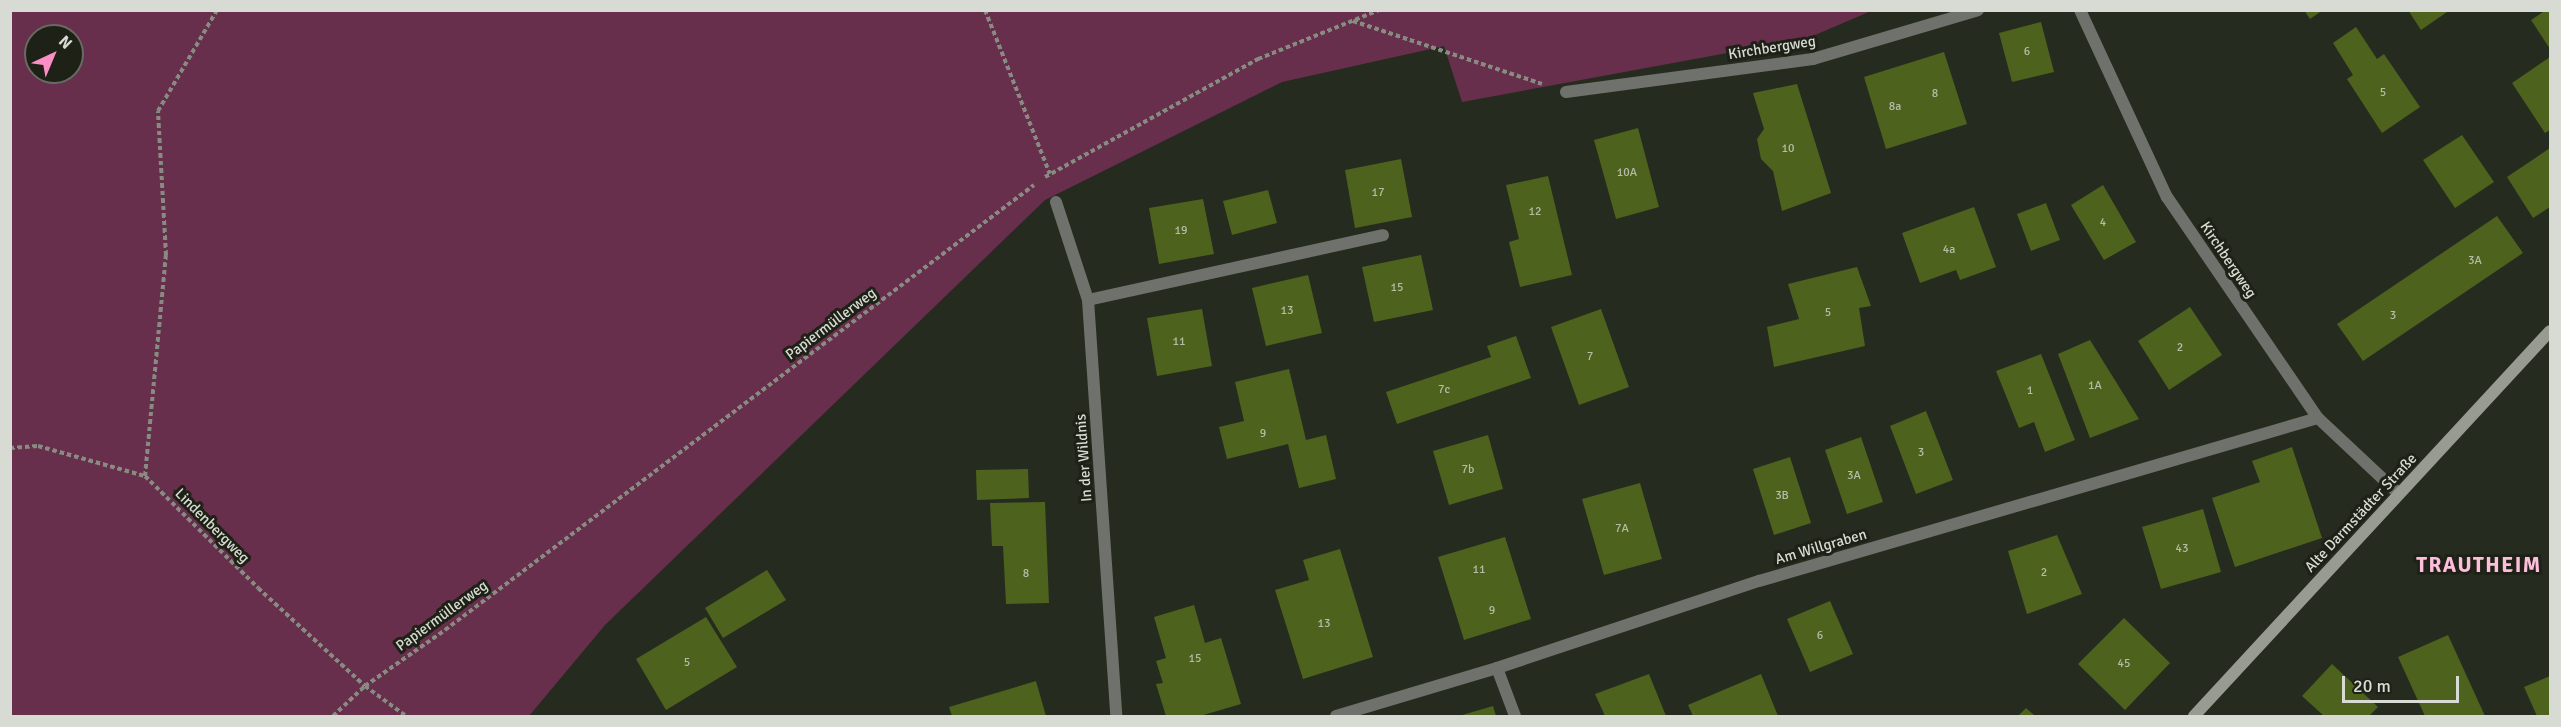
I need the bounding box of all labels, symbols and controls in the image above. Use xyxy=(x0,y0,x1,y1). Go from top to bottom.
north arrow xyxy=(24,24,84,84)
text: N xyxy=(54,31,76,54)
street label: Kirchbergweg xyxy=(1727,32,1817,64)
house number: 6 xyxy=(2024,45,2030,59)
house number: 5 xyxy=(2380,86,2386,100)
house number: 8 xyxy=(1932,87,1938,101)
house number: 8a xyxy=(1889,100,1901,114)
house number: 10 xyxy=(1782,142,1794,156)
house number: 10A xyxy=(1617,166,1637,180)
house number: 17 xyxy=(1372,186,1384,200)
house number: 12 xyxy=(1529,205,1541,219)
house number: 4 xyxy=(2100,216,2106,230)
street label: Kirchbergweg xyxy=(2196,218,2260,302)
house number: 19 xyxy=(1175,224,1187,238)
house number: 4a xyxy=(1943,243,1955,257)
house number: 3A xyxy=(2468,254,2482,268)
house number: 15 xyxy=(1391,281,1403,295)
street label: Papiermüllerweg xyxy=(782,284,880,364)
house number: 13 xyxy=(1281,304,1293,318)
house number: 5 xyxy=(1825,306,1831,320)
house number: 3 xyxy=(2390,309,2396,323)
house number: 11 xyxy=(1173,335,1185,349)
house number: 2 xyxy=(2177,341,2183,355)
house number: 7 xyxy=(1587,350,1593,364)
house number: 1A xyxy=(2088,379,2102,393)
house number: 7c xyxy=(1438,383,1450,397)
house number: 1 xyxy=(2027,384,2033,398)
street label: In der Wildnis xyxy=(1072,413,1096,503)
house number: 9 xyxy=(1260,427,1266,441)
house number: 3 xyxy=(1918,446,1924,460)
street label: Alte Darmstädter Straße xyxy=(2301,450,2421,576)
house number: 7b xyxy=(1462,463,1474,477)
house number: 3A xyxy=(1847,469,1861,483)
street label: Lindenbergweg xyxy=(171,485,253,567)
house number: 3B xyxy=(1775,489,1789,503)
house number: 7A xyxy=(1615,522,1629,536)
street label: Am Willgraben xyxy=(1773,525,1869,569)
house number: 43 xyxy=(2176,542,2188,556)
district label: TRAUTHEIM xyxy=(2416,552,2542,578)
house number: 11 xyxy=(1473,563,1485,577)
house number: 2 xyxy=(2041,566,2047,580)
house number: 8 xyxy=(1023,567,1029,581)
street label: Papiermüllerweg xyxy=(393,577,491,655)
house number: 9 xyxy=(1489,604,1495,618)
house number: 13 xyxy=(1318,617,1330,631)
house number: 6 xyxy=(1817,629,1823,643)
house number: 15 xyxy=(1189,652,1201,666)
house number: 5 xyxy=(684,656,690,670)
house number: 45 xyxy=(2118,657,2130,671)
scale bar xyxy=(2345,664,2462,702)
text: 20 m xyxy=(2353,675,2391,697)

